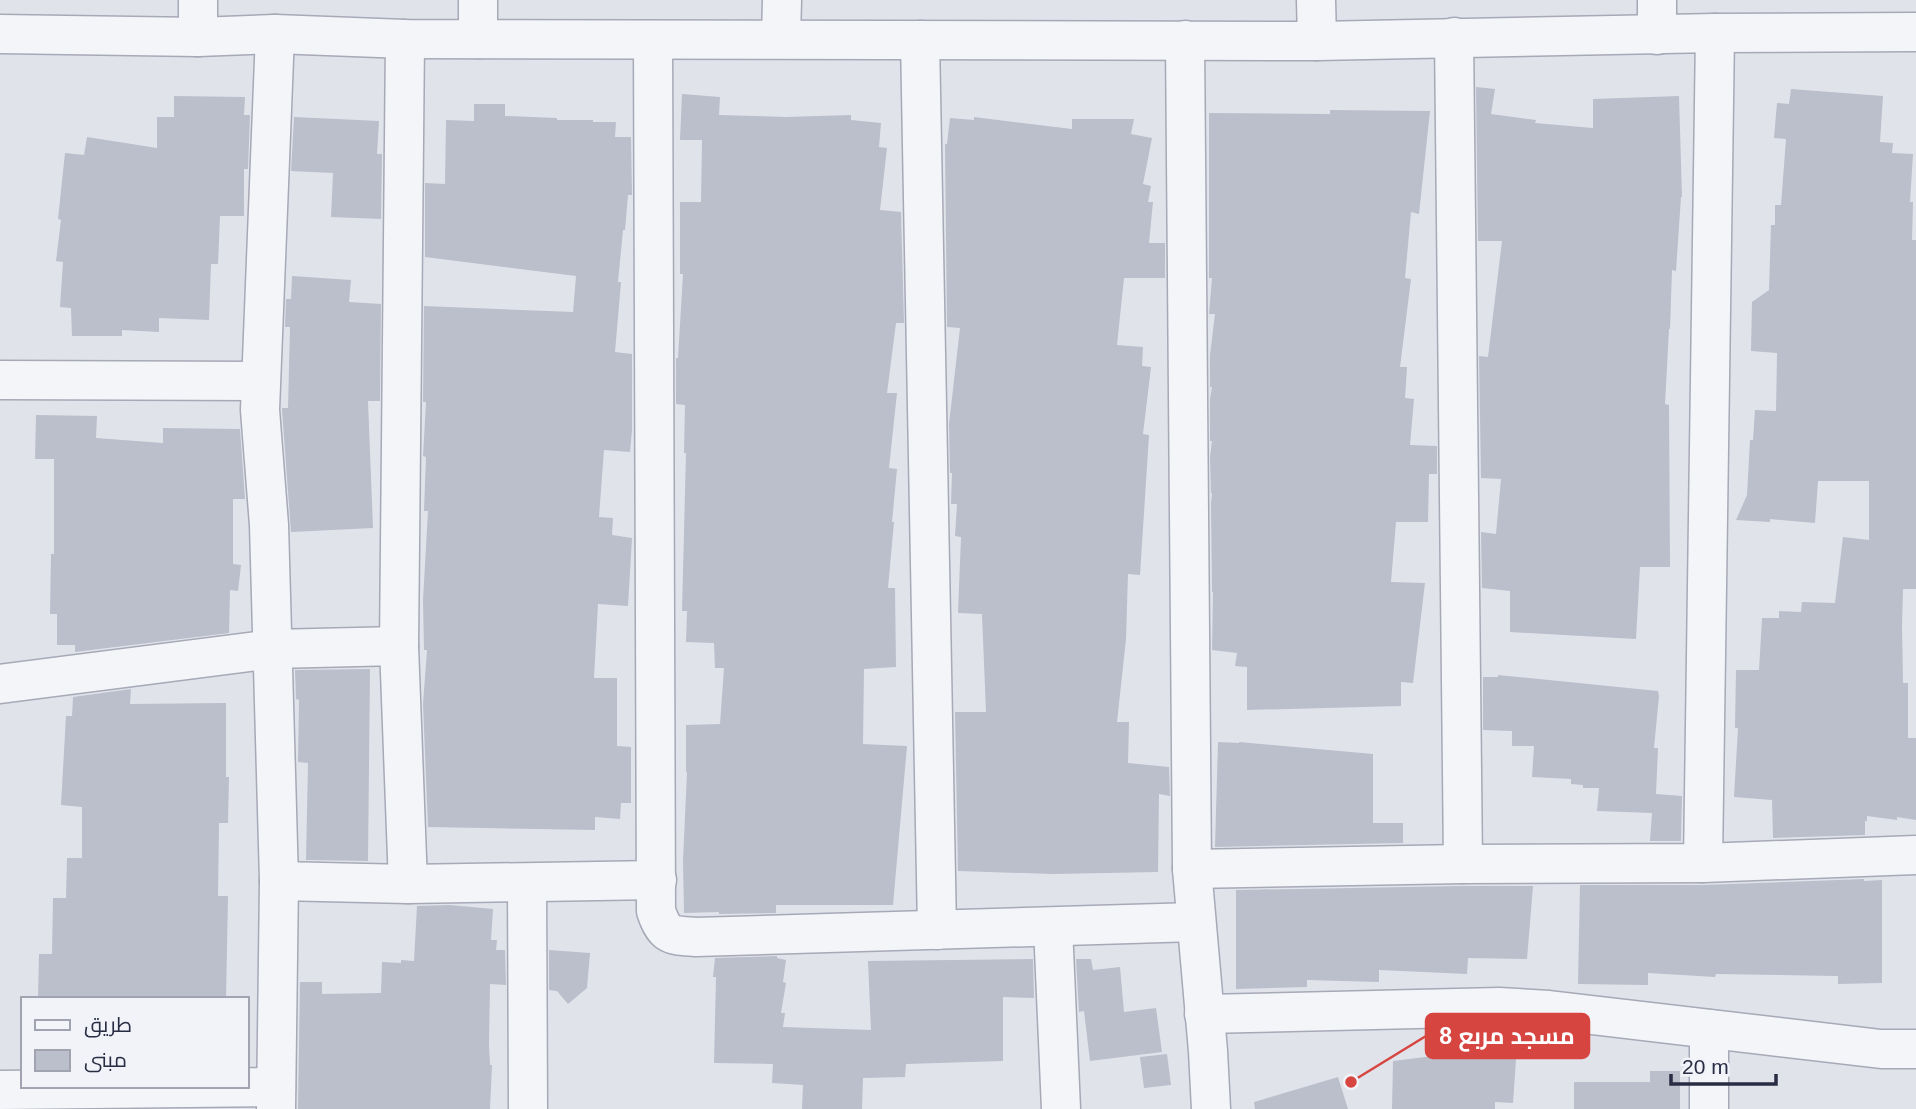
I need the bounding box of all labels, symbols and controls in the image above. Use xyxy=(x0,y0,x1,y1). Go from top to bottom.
legend xyxy=(21,997,248,1088)
text: طريق xyxy=(84,1013,132,1038)
callout: مسجد مربع 8 xyxy=(1426,1014,1589,1058)
text: مسجد مربع 8 xyxy=(1439,1023,1575,1052)
scale bar xyxy=(1671,1042,1776,1086)
text: مبنى xyxy=(84,1048,127,1073)
text: 20 m xyxy=(1682,1055,1729,1078)

